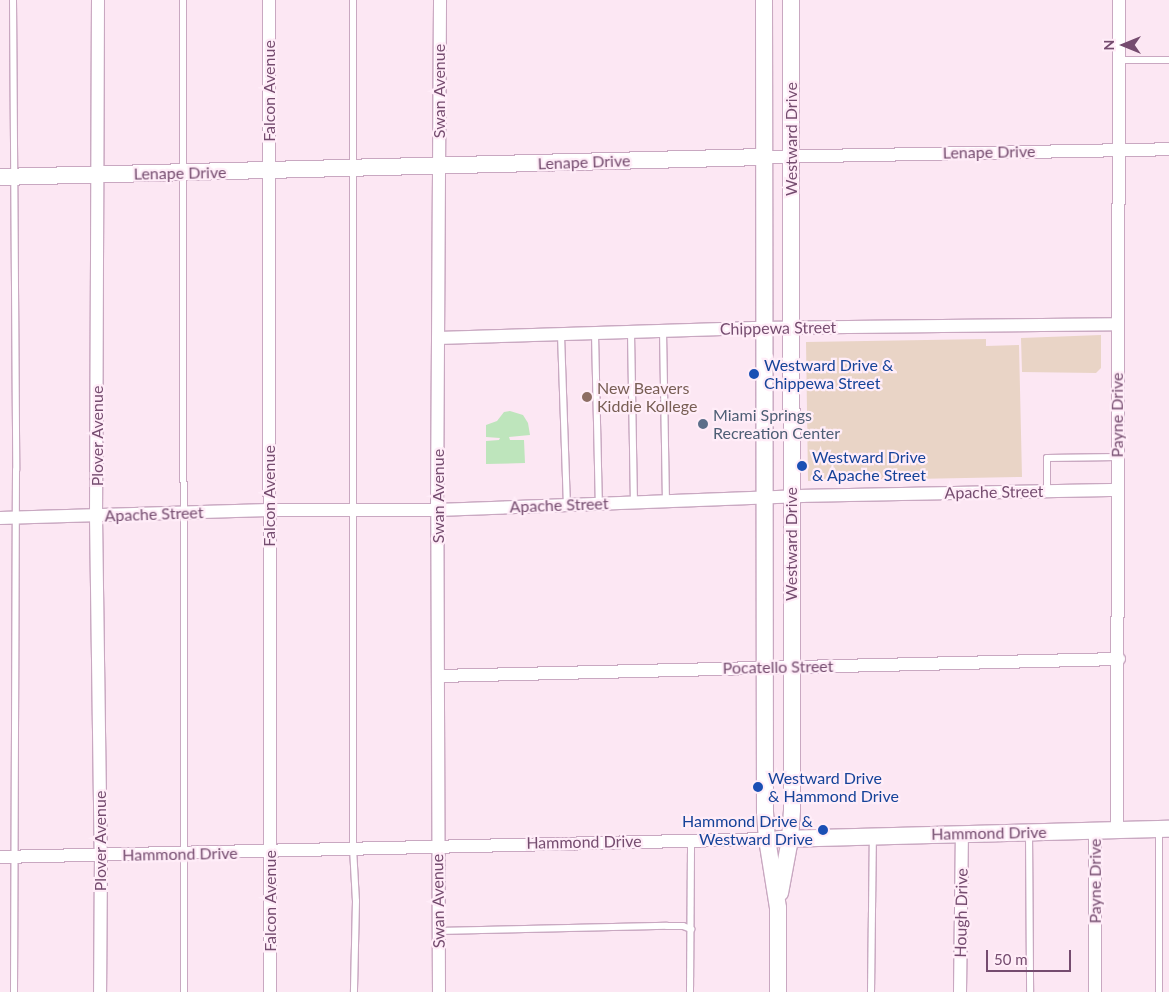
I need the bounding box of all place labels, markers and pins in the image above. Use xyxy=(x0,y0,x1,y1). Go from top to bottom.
place label: Westward Drive & Chippewa Street xyxy=(764,355,893,393)
marker: Westward Drive & Chippewa Street xyxy=(748,368,760,380)
place label: New Beavers Kiddie Kollege xyxy=(597,378,697,416)
marker: New Beavers Kiddie Kollege xyxy=(581,391,593,403)
place label: Miami Springs Recreation Center xyxy=(713,405,840,443)
marker: Miami Springs Recreation Center xyxy=(697,418,709,430)
place label: Westward Drive & Apache Street xyxy=(812,447,926,485)
marker: Westward Drive & Apache Street xyxy=(796,460,808,472)
place label: Westward Drive & Hammond Drive xyxy=(768,768,899,806)
marker: Westward Drive & Hammond Drive xyxy=(752,781,764,793)
place label: Hammond Drive & Westward Drive xyxy=(682,811,813,849)
marker: Hammond Drive & Westward Drive xyxy=(817,824,829,836)

